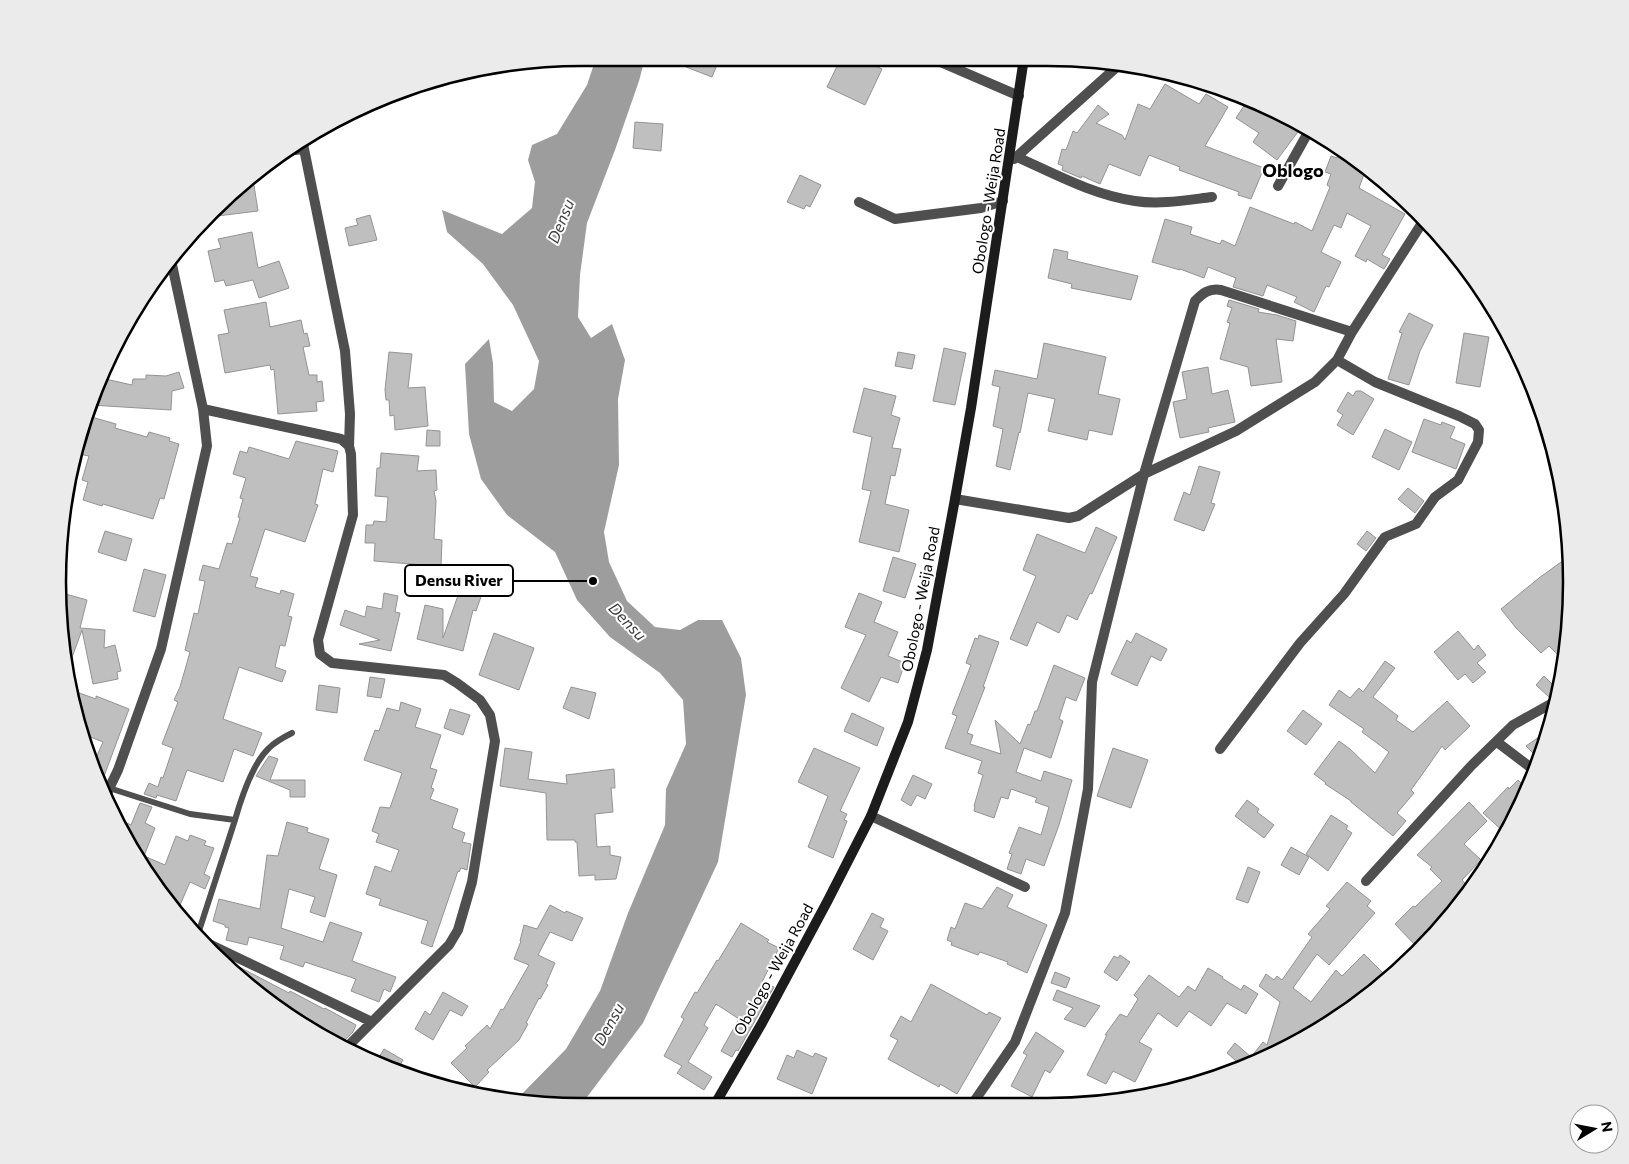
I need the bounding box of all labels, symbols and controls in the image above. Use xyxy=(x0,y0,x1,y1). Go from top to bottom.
street label: Obologo - Weija Road xyxy=(968,127,1008,275)
district label: Oblogo xyxy=(1262,159,1324,181)
water label: Densu xyxy=(543,196,577,246)
street label: Obologo - Weija Road xyxy=(897,525,943,673)
callout: Densu River xyxy=(405,565,513,596)
text: Densu River xyxy=(415,570,503,589)
water label: Densu xyxy=(605,598,651,644)
street label: Obologo - Weija Road xyxy=(729,900,817,1038)
water label: Densu xyxy=(589,999,627,1049)
north arrow xyxy=(1569,1104,1619,1154)
text: N xyxy=(1598,1120,1617,1133)

